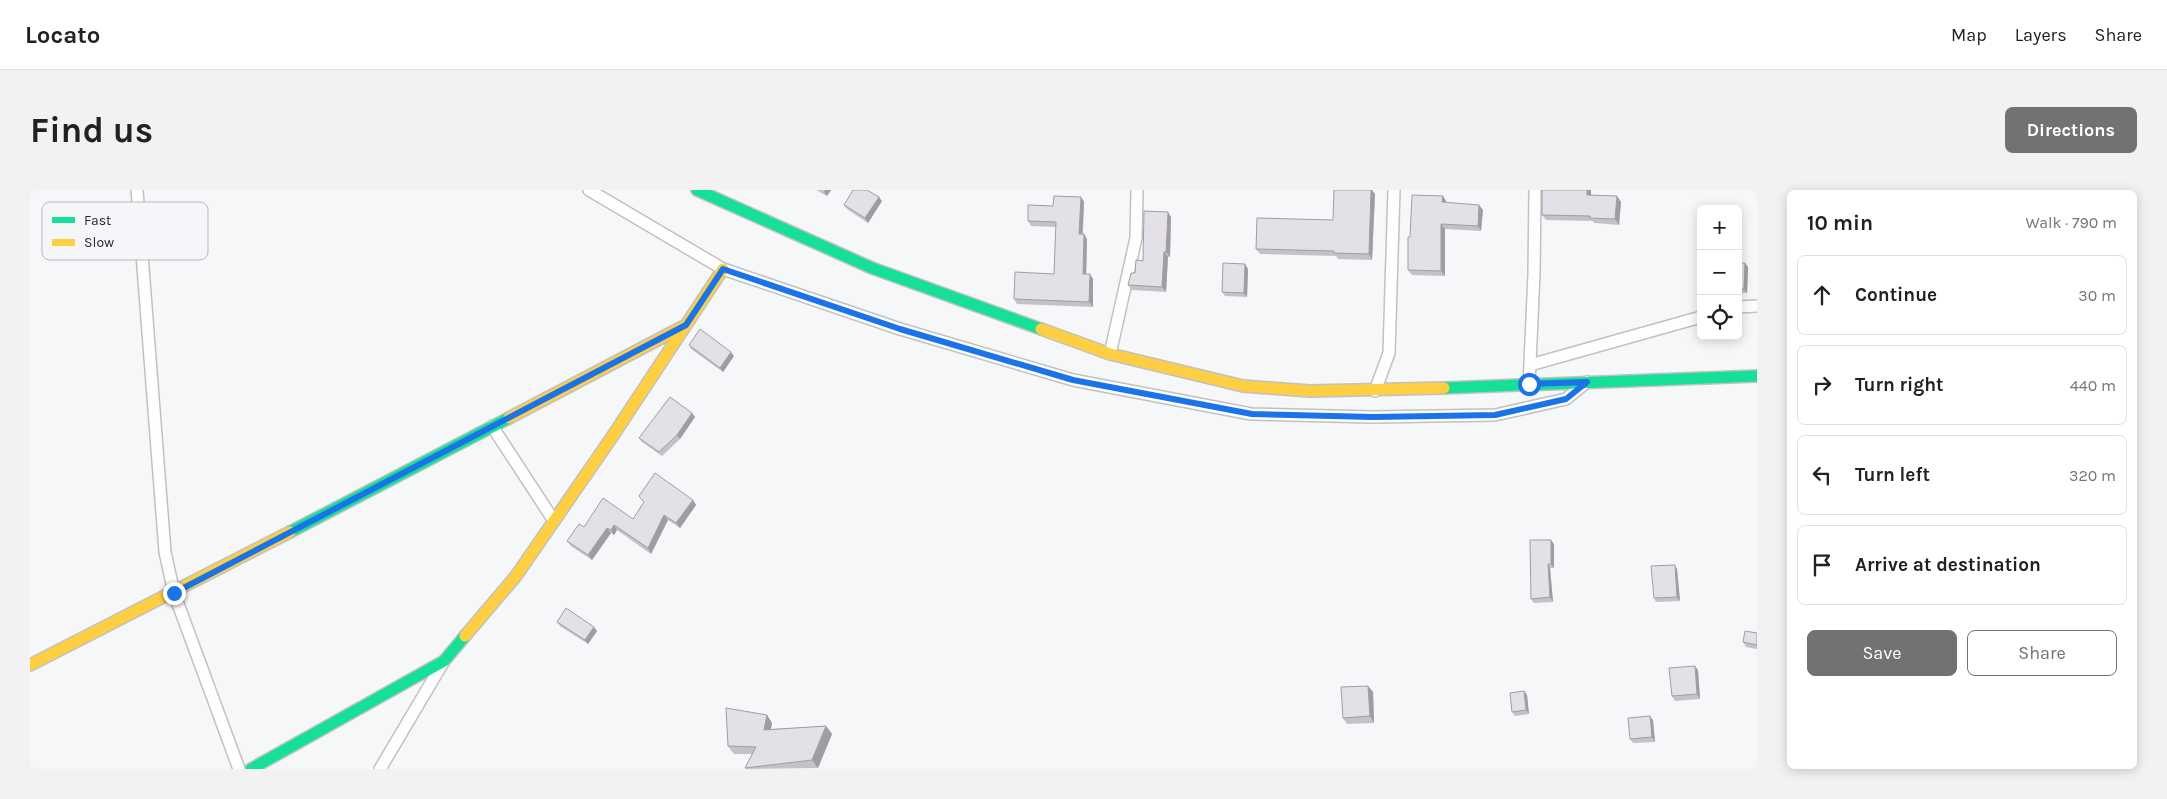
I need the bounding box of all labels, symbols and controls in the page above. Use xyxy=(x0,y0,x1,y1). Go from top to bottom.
text: Locato xyxy=(25,21,100,49)
text: Map xyxy=(1951,24,1987,46)
text: Layers xyxy=(2015,24,2067,46)
text: Share xyxy=(2095,24,2142,46)
button: Directions xyxy=(2005,107,2137,153)
text: Find us xyxy=(30,110,153,151)
legend xyxy=(42,202,208,260)
map controls xyxy=(1697,205,1742,340)
button: + xyxy=(1697,205,1742,250)
text: 10 min xyxy=(1807,211,1873,235)
text: Fast xyxy=(84,212,111,229)
text: Walk · 790 m xyxy=(2025,213,2117,232)
text: Slow xyxy=(84,234,114,251)
button: − xyxy=(1697,250,1742,295)
icon: ahead xyxy=(1808,281,1836,309)
text: Continue xyxy=(1855,284,1937,306)
text: 30 m xyxy=(2078,286,2116,305)
button: locate xyxy=(1697,295,1742,340)
icon: right xyxy=(1808,371,1836,399)
route start xyxy=(1518,373,1541,396)
text: Turn right xyxy=(1855,374,1944,396)
text: 440 m xyxy=(2070,376,2116,395)
icon: left xyxy=(1808,461,1836,489)
text: Turn left xyxy=(1855,464,1930,486)
text: 320 m xyxy=(2069,466,2116,485)
icon: arrive xyxy=(1808,551,1836,579)
text: Arrive at destination xyxy=(1855,554,2041,576)
route end xyxy=(163,582,186,605)
button: Save xyxy=(1807,630,1957,676)
button: Share xyxy=(1967,630,2117,676)

